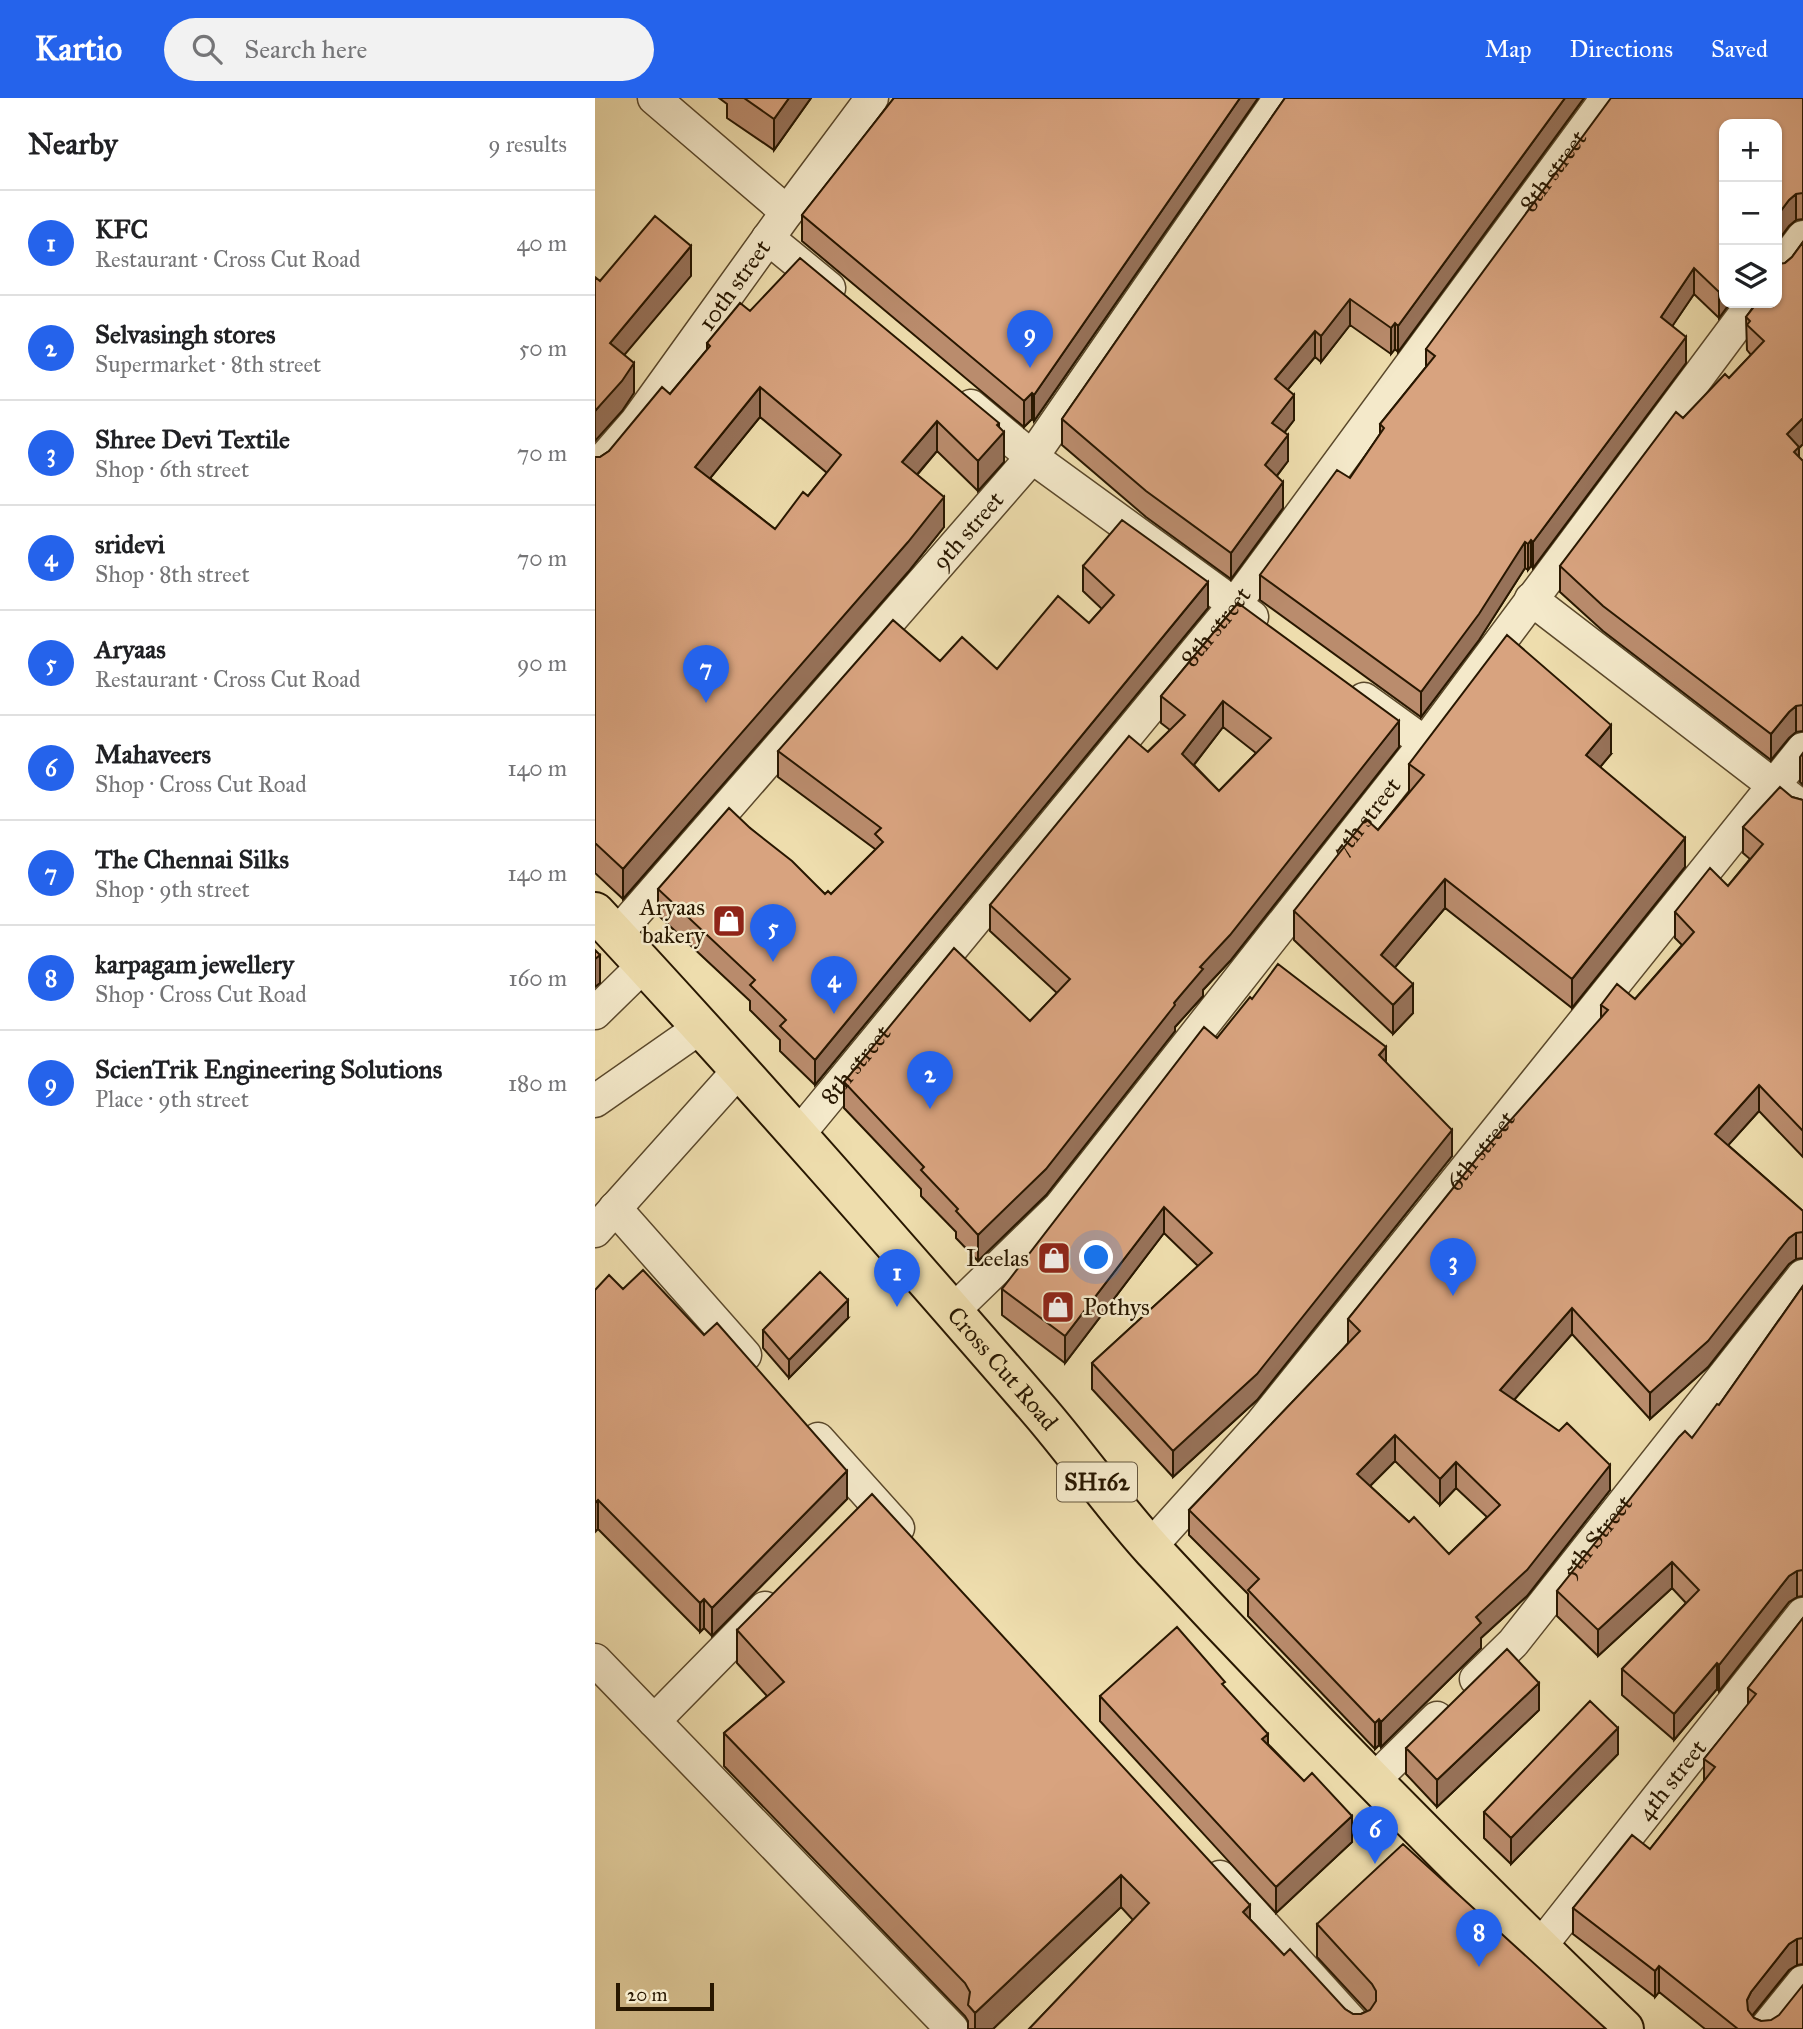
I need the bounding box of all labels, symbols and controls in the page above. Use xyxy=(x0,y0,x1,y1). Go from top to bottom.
search box xyxy=(164,18,654,81)
text: Kartio xyxy=(35,29,122,69)
icon: search xyxy=(188,30,226,68)
text: Search here xyxy=(244,33,367,65)
text: Map xyxy=(1485,34,1532,64)
text: Directions xyxy=(1570,34,1673,64)
text: Saved xyxy=(1711,34,1768,64)
map controls xyxy=(1719,119,1782,308)
button: + xyxy=(1719,119,1782,182)
street label: 8th street xyxy=(1513,124,1594,218)
text: Nearby xyxy=(28,126,118,162)
text: 9 results xyxy=(488,130,567,158)
button: − xyxy=(1719,182,1782,245)
text: KFC xyxy=(95,213,148,245)
text: 1 xyxy=(46,229,56,257)
text: 40 m xyxy=(517,229,567,257)
street label: 10th street xyxy=(692,233,778,336)
text: Restaurant · Cross Cut Road xyxy=(95,245,361,273)
button: layers xyxy=(1719,245,1782,308)
pin: 9 xyxy=(1007,310,1053,368)
text: Selvasingh stores xyxy=(95,318,276,350)
text: 2 xyxy=(45,334,57,362)
text: 50 m xyxy=(519,334,567,362)
text: Supermarket · 8th street xyxy=(95,350,321,378)
text: Shree Devi Textile xyxy=(95,423,290,455)
text: 3 xyxy=(46,439,56,467)
text: 70 m xyxy=(517,439,567,467)
text: Shop · 6th street xyxy=(95,455,249,483)
street label: 9th street xyxy=(926,485,1011,576)
text: sridevi xyxy=(95,528,165,560)
text: 4 xyxy=(45,544,57,572)
text: 70 m xyxy=(517,544,567,572)
text: Shop · 8th street xyxy=(95,560,250,588)
street label: 8th street xyxy=(1175,581,1258,673)
text: Aryaas xyxy=(95,633,166,665)
pin: 7 xyxy=(683,645,729,703)
text: 5 xyxy=(46,649,56,677)
text: 90 m xyxy=(517,649,567,677)
text: Restaurant · Cross Cut Road xyxy=(95,665,361,693)
text: Mahaveers xyxy=(95,738,211,770)
text: 6 xyxy=(45,754,57,782)
text: 140 m xyxy=(507,754,567,782)
text: Shop · Cross Cut Road xyxy=(95,770,307,798)
street label: 7th street xyxy=(1325,771,1408,864)
text: The Chennai Silks xyxy=(95,843,289,875)
text: 7 xyxy=(45,859,57,887)
text: 140 m xyxy=(507,859,567,887)
text: Shop · 9th street xyxy=(95,875,250,903)
place label: Aryaas bakery xyxy=(639,892,706,950)
shop icon: Aryaas bakery xyxy=(710,902,748,940)
pin: 5 xyxy=(750,904,796,962)
text: karpagam jewellery xyxy=(95,948,294,980)
pin: 4 xyxy=(811,956,857,1014)
text: 8 xyxy=(45,964,57,992)
text: 160 m xyxy=(509,964,567,992)
text: Shop · Cross Cut Road xyxy=(95,980,307,1008)
street label: 8th street xyxy=(814,1018,898,1111)
pin: 2 xyxy=(907,1051,953,1109)
text: ScienTrik Engineering Solutions xyxy=(95,1053,442,1085)
text: 9 xyxy=(45,1069,57,1097)
text: 180 m xyxy=(508,1069,567,1097)
text: Place · 9th street xyxy=(95,1085,249,1113)
street label: 6th street xyxy=(1439,1104,1522,1197)
pin: 3 xyxy=(1430,1238,1476,1296)
shop icon: Leelas xyxy=(1035,1239,1073,1277)
your location xyxy=(1079,1240,1113,1274)
place label: Leelas xyxy=(966,1243,1029,1273)
pin: 1 xyxy=(874,1249,920,1307)
shop icon: Pothys xyxy=(1039,1288,1077,1326)
place label: Pothys xyxy=(1083,1292,1150,1322)
street label: Cross Cut Road xyxy=(941,1300,1064,1436)
road number: SH162 xyxy=(1057,1462,1137,1502)
street label: 5th Street xyxy=(1555,1489,1639,1584)
street label: 4th street xyxy=(1630,1733,1713,1827)
pin: 6 xyxy=(1352,1806,1398,1864)
pin: 8 xyxy=(1456,1909,1502,1967)
scale bar xyxy=(616,1980,714,2012)
text: 20 m xyxy=(627,1983,668,2006)

